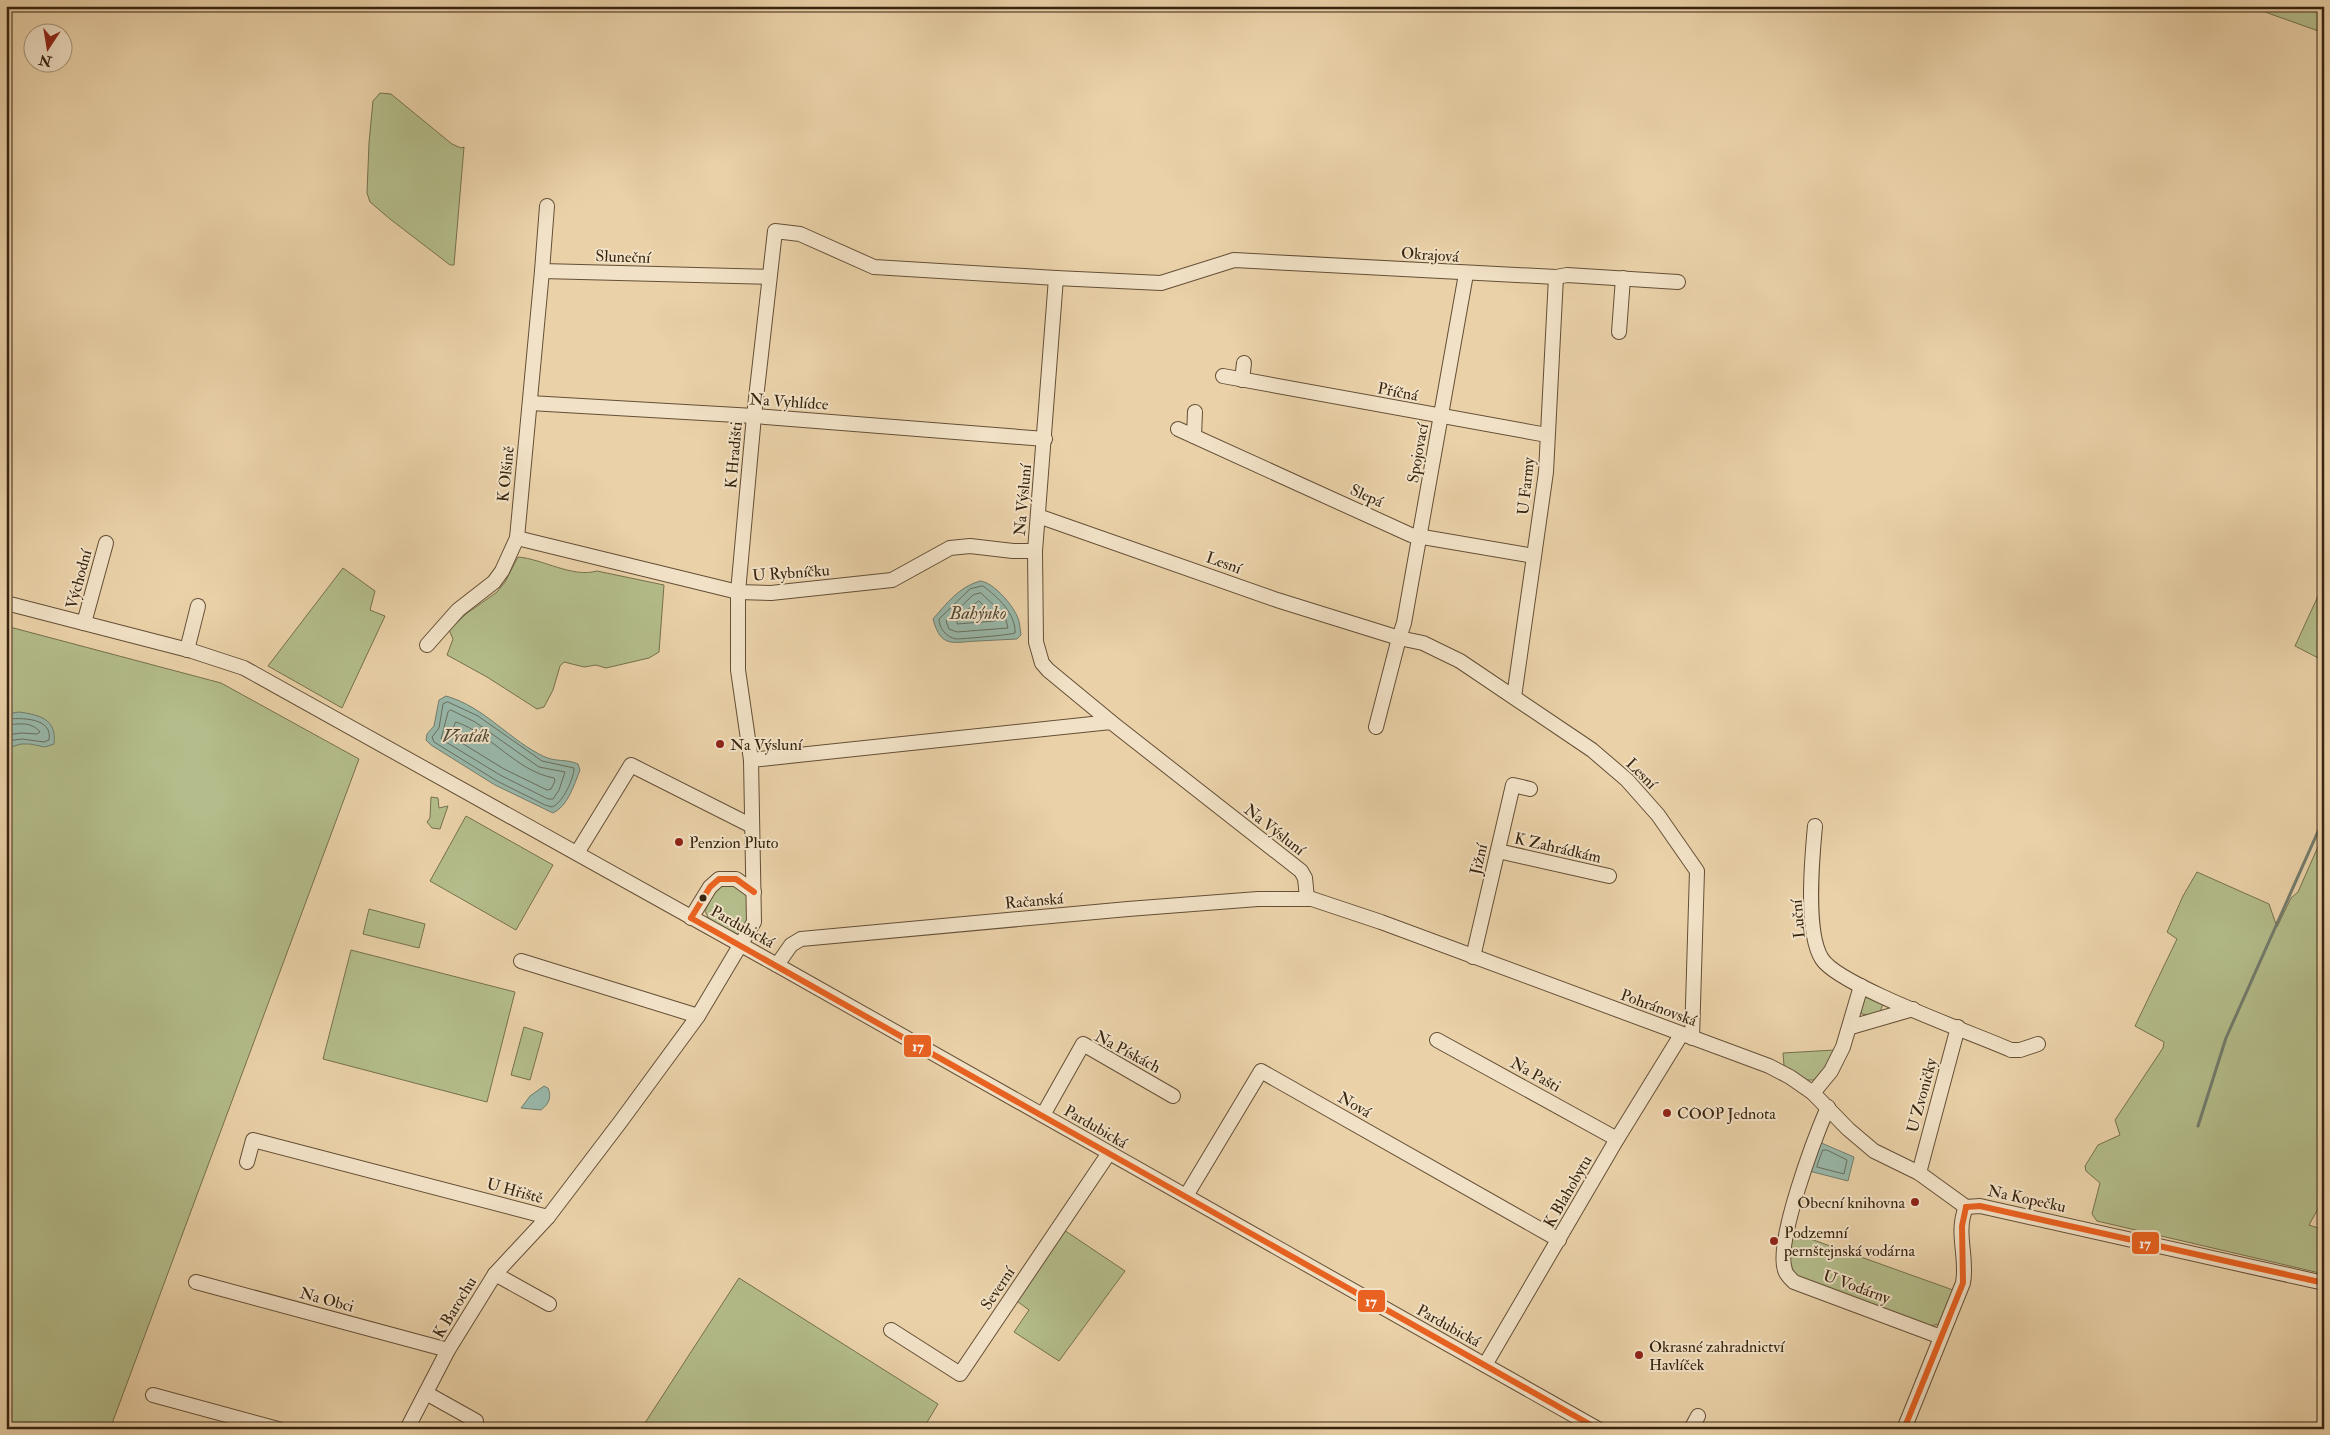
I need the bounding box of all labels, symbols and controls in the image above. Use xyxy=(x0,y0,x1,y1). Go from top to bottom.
north arrow xyxy=(22,22,72,72)
text: N xyxy=(37,51,54,70)
street label: Okrajová xyxy=(1400,243,1460,267)
street label: Sluneční xyxy=(595,246,653,268)
street label: Příčná xyxy=(1376,378,1420,406)
street label: Na Vyhlídce xyxy=(749,389,829,415)
street label: Spojovací xyxy=(1403,420,1434,485)
street label: K Hradišti xyxy=(721,421,747,489)
street label: K Olšině xyxy=(493,445,519,503)
street label: U Farmy xyxy=(1513,455,1539,516)
street label: Na Výsluní xyxy=(1010,462,1036,537)
street label: Slepá xyxy=(1346,480,1387,513)
street label: Východní xyxy=(61,546,97,611)
street label: Lesní xyxy=(1203,547,1246,579)
street label: U Rybníčku xyxy=(752,560,830,586)
water label: Bahýnko xyxy=(949,602,1006,625)
water label: Vraťák xyxy=(442,725,490,748)
place label: Na Výsluní xyxy=(730,735,804,755)
marker: Na Výsluní xyxy=(714,738,726,750)
street label: Lesní xyxy=(1621,754,1662,795)
street label: Na Výsluní xyxy=(1240,800,1310,861)
street label: K Zahrádkám xyxy=(1512,828,1604,868)
place label: Penzion Pluto xyxy=(689,833,779,853)
marker: Penzion Pluto xyxy=(673,836,685,848)
street label: Jižní xyxy=(1466,840,1494,878)
street label: Račanská xyxy=(1004,888,1065,914)
unlabelled marker xyxy=(698,893,708,903)
street label: Luční xyxy=(1786,897,1810,939)
street label: Pardubická xyxy=(707,901,778,953)
street label: Pohránovská xyxy=(1618,985,1700,1031)
street label: Na Pískách xyxy=(1091,1026,1164,1078)
line badge: 17 xyxy=(903,1034,932,1058)
text: 17 xyxy=(912,1038,924,1055)
street label: Na Pašti xyxy=(1507,1053,1564,1097)
street label: U Zvoničky xyxy=(1902,1055,1942,1135)
street label: Nová xyxy=(1334,1087,1375,1122)
street label: Pardubická xyxy=(1060,1101,1131,1153)
place label: COOP Jednota xyxy=(1677,1104,1776,1125)
marker: COOP Jednota xyxy=(1661,1107,1673,1119)
street label: K Blahobytu xyxy=(1539,1152,1597,1231)
street label: U Hřiště xyxy=(484,1174,545,1208)
street label: Na Kopečku xyxy=(1986,1181,2068,1218)
place label: Obecní knihovna xyxy=(1797,1193,1905,1213)
marker: Obecní knihovna xyxy=(1909,1196,1921,1208)
place label: Podzemní pernštejnská vodárna xyxy=(1783,1223,1915,1262)
line badge: 17 xyxy=(2131,1231,2160,1255)
marker: Podzemní pernštejnská vodárna xyxy=(1768,1235,1780,1247)
text: 17 xyxy=(2139,1235,2151,1252)
street label: Severní xyxy=(976,1262,1020,1314)
street label: U Vodárny xyxy=(1820,1266,1894,1309)
street label: K Barochu xyxy=(429,1273,481,1342)
street label: Na Obci xyxy=(297,1283,356,1317)
line badge: 17 xyxy=(1357,1289,1386,1313)
text: 17 xyxy=(1365,1293,1377,1310)
street label: Pardubická xyxy=(1413,1300,1484,1352)
place label: Okrasné zahradnictví Havlíček xyxy=(1649,1337,1786,1375)
marker: Okrasné zahradnictví Havlíček xyxy=(1633,1349,1645,1361)

